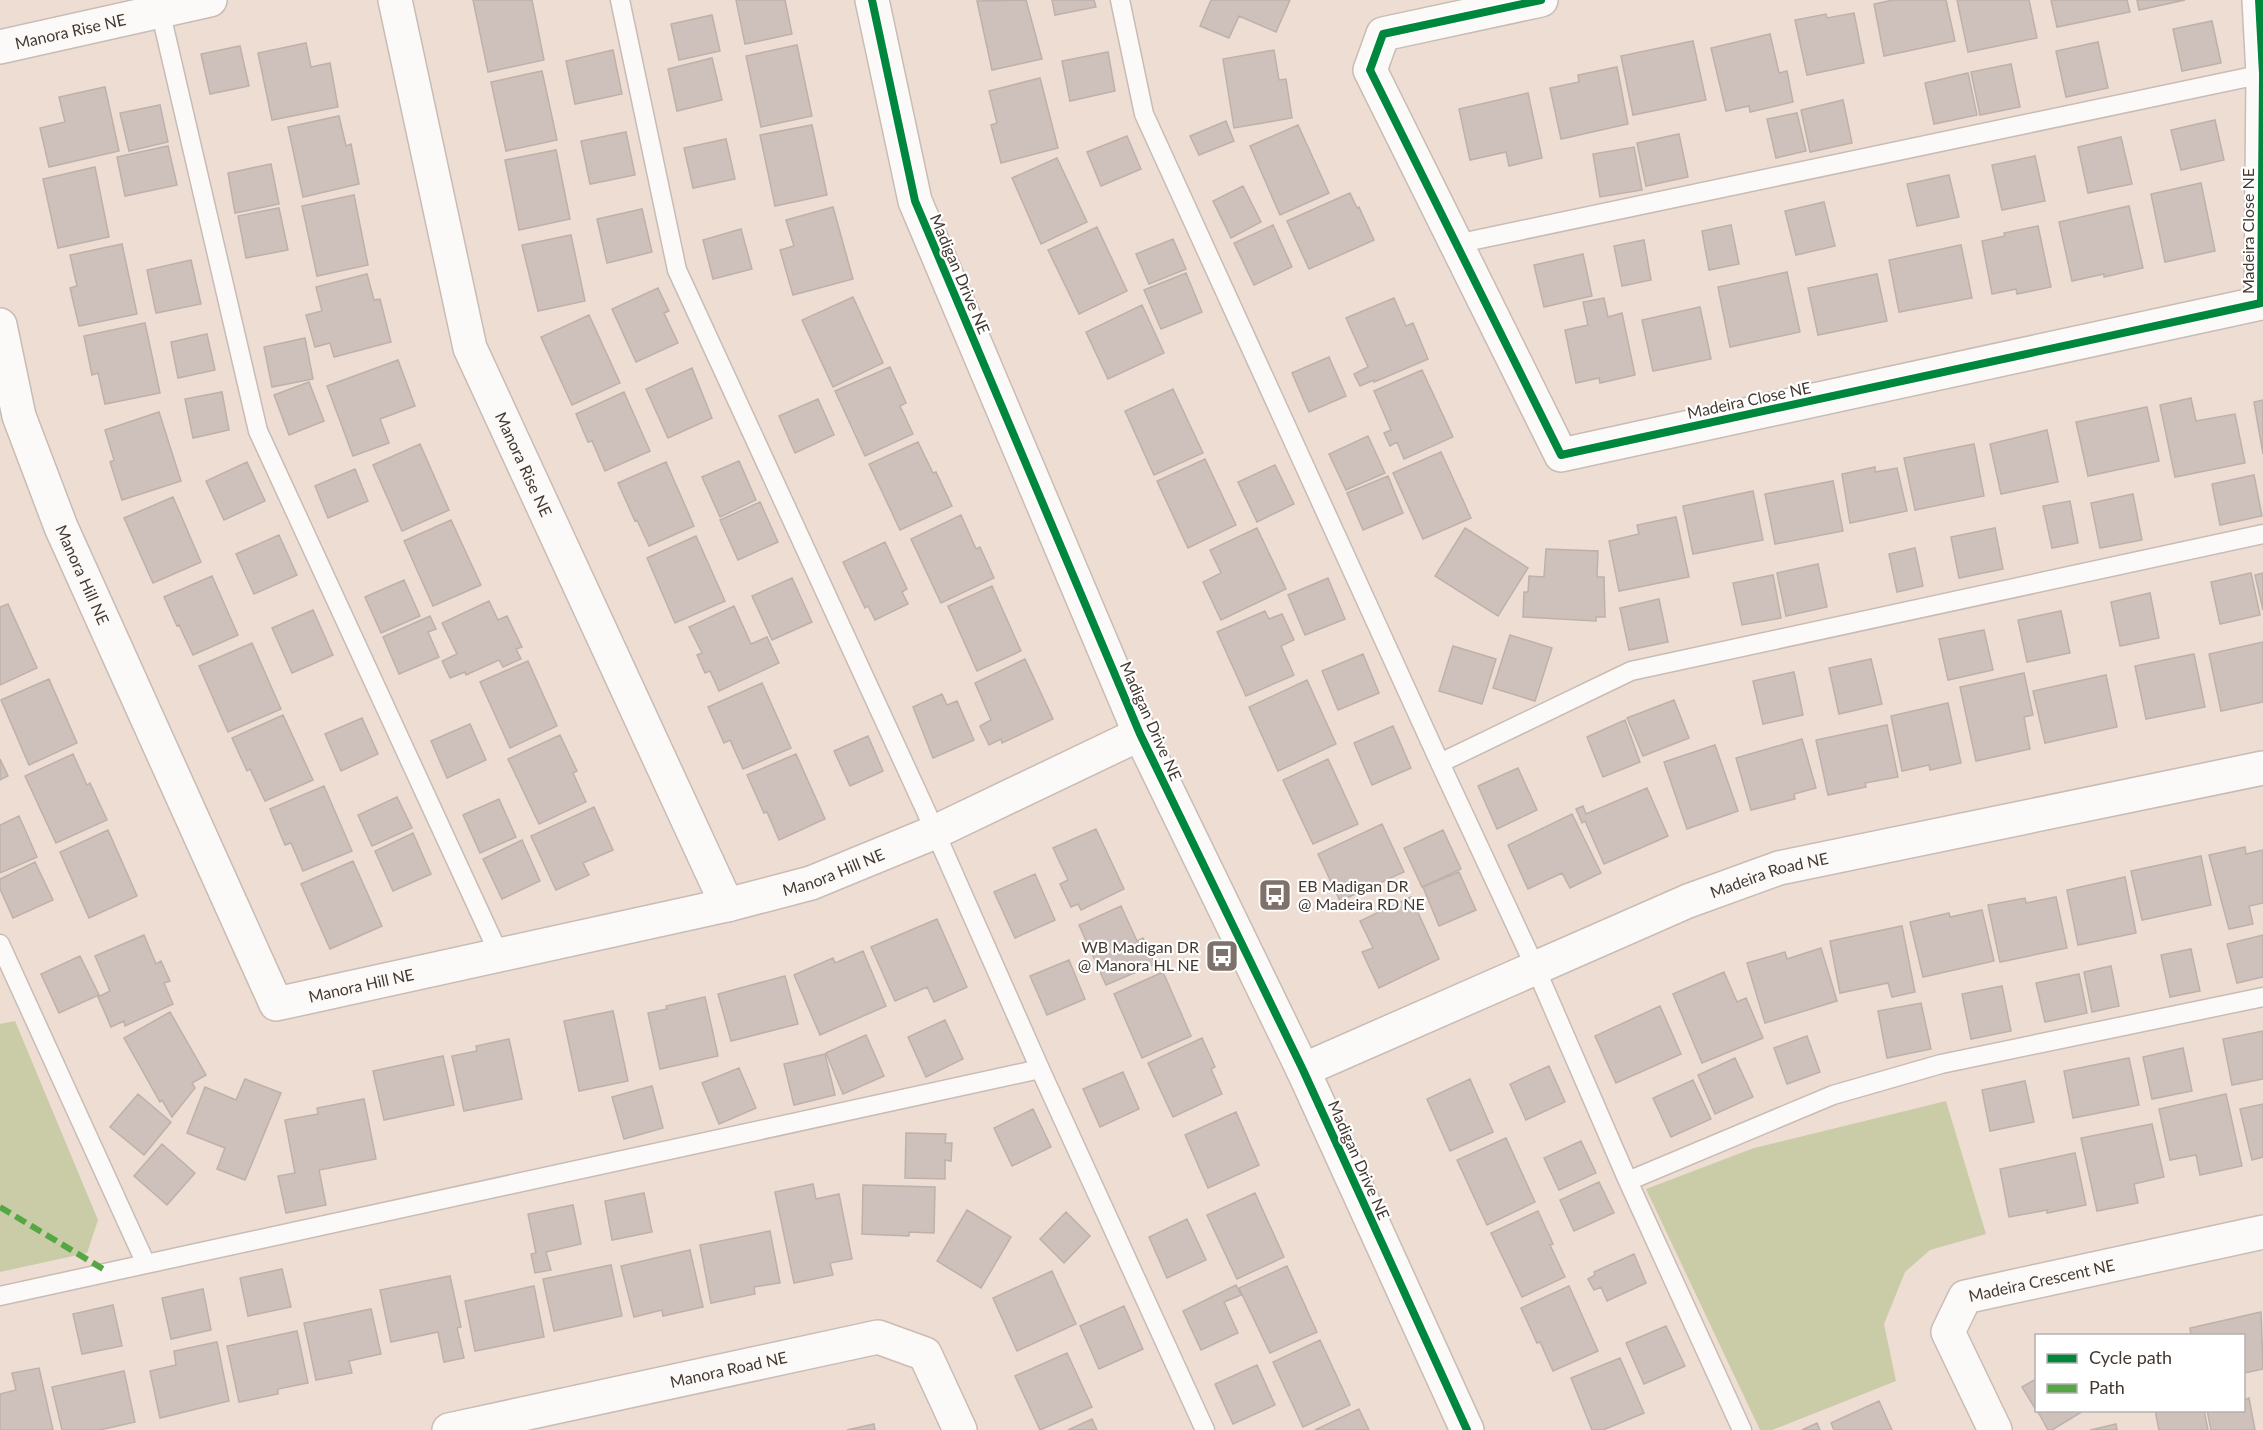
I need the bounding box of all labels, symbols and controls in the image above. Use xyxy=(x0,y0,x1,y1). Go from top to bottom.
street label: Manora Rise NE xyxy=(13,9,127,52)
street label: Madeira Close NE xyxy=(2238,168,2257,294)
street label: Madigan Drive NE xyxy=(927,211,994,337)
street label: Madeira Close NE xyxy=(1685,377,1813,422)
street label: Manora Rise NE xyxy=(492,409,556,519)
street label: Manora Hill NE xyxy=(52,522,114,627)
street label: Madigan Drive NE xyxy=(1117,658,1186,783)
street label: Manora Hill NE xyxy=(780,844,887,899)
street label: Madeira Road NE xyxy=(1707,848,1830,901)
place label: EB Madigan DR @ Madeira RD NE xyxy=(1298,876,1425,913)
bus stop icon: EB Madigan DR @ Madeira RD NE xyxy=(1257,877,1293,913)
place label: WB Madigan DR @ Manora HL NE xyxy=(1078,937,1199,974)
bus stop icon: WB Madigan DR @ Manora HL NE xyxy=(1204,938,1240,974)
street label: Manora Hill NE xyxy=(306,964,416,1006)
street label: Madigan Drive NE xyxy=(1325,1097,1394,1222)
street label: Madeira Crescent NE xyxy=(1967,1255,2116,1305)
legend xyxy=(2035,1334,2245,1412)
text: Cycle path xyxy=(2089,1346,2172,1368)
street label: Manora Road NE xyxy=(668,1347,789,1391)
text: Path xyxy=(2089,1376,2125,1398)

